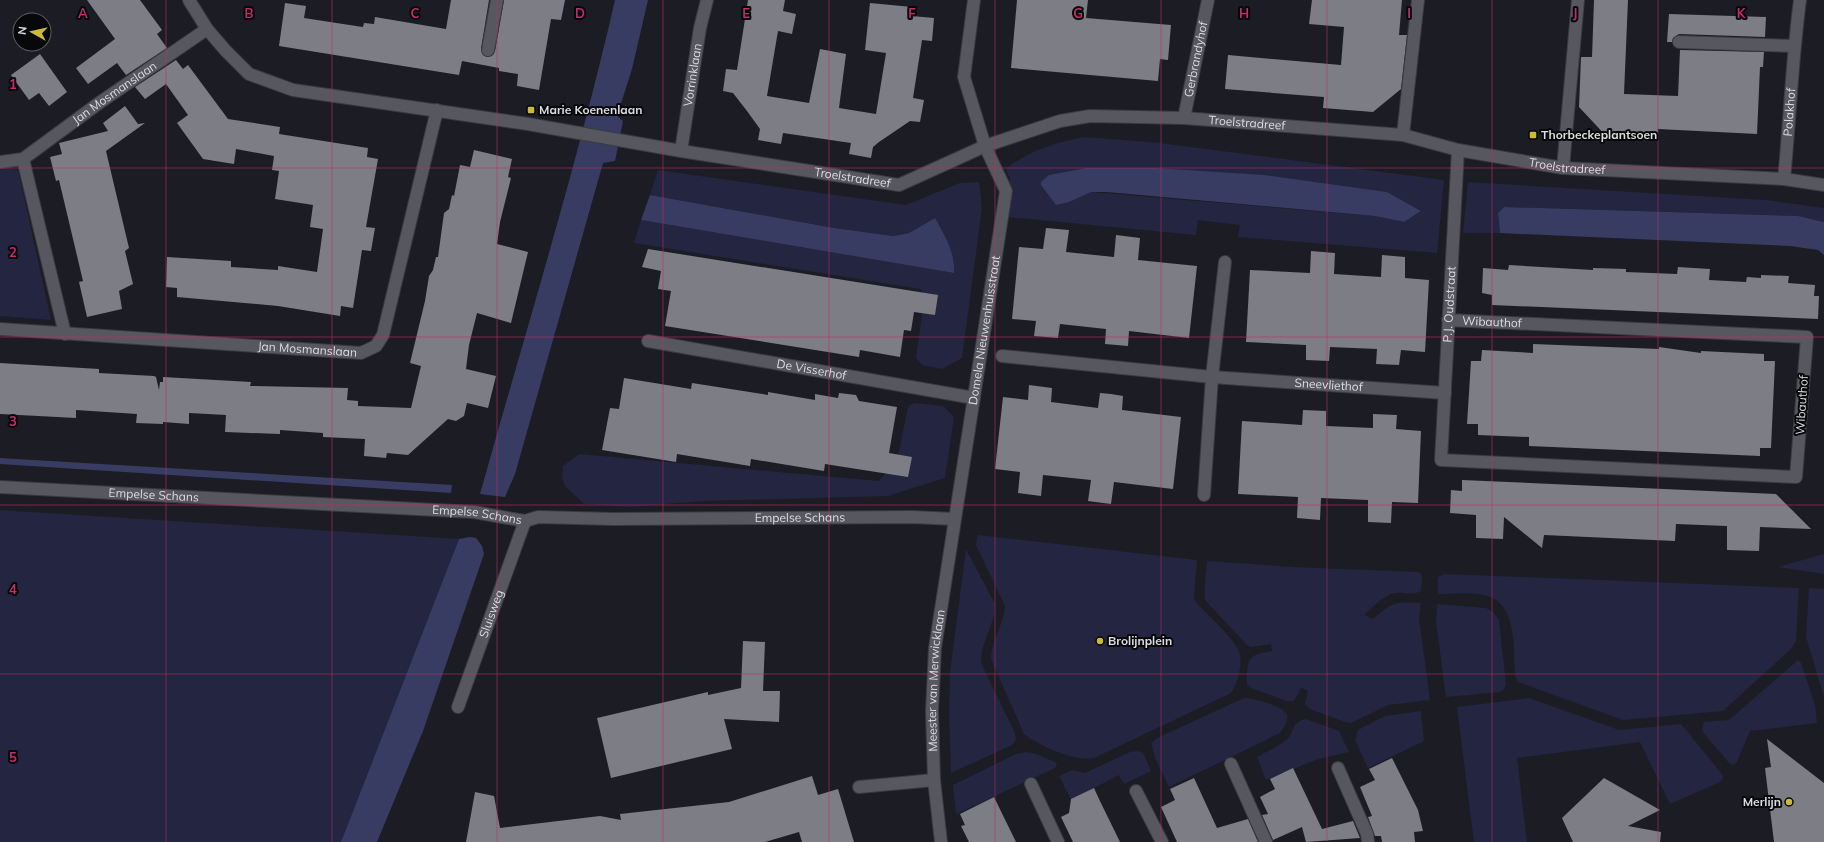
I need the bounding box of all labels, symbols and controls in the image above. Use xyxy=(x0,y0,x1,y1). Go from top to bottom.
text: A xyxy=(78,5,88,21)
text: B xyxy=(245,5,254,21)
text: C xyxy=(411,5,420,21)
text: D xyxy=(575,5,585,21)
text: E xyxy=(742,5,750,21)
text: F xyxy=(908,5,916,21)
text: G xyxy=(1073,5,1083,21)
text: H xyxy=(1239,5,1249,21)
text: I xyxy=(1407,5,1411,21)
text: J xyxy=(1573,5,1577,21)
text: K xyxy=(1737,5,1747,21)
north arrow xyxy=(12,12,52,52)
street label: Gerbrandyhof xyxy=(1180,19,1211,98)
text: N xyxy=(15,26,30,36)
street label: Vorrinklaan xyxy=(680,42,705,107)
street label: Jan Mosmanslaan xyxy=(69,58,159,127)
text: 1 xyxy=(9,76,17,92)
street label: Polakhof xyxy=(1780,86,1798,137)
place label: Marie Koenenlaan xyxy=(539,102,642,117)
marker: Marie Koenenlaan xyxy=(526,105,536,115)
street label: Troelstradreef xyxy=(1208,112,1287,133)
place label: Thorbeckeplantsoen xyxy=(1541,127,1657,142)
marker: Thorbeckeplantsoen xyxy=(1528,130,1538,140)
street label: Troelstradreef xyxy=(1528,154,1607,177)
street label: Troelstradreef xyxy=(813,164,893,191)
text: 2 xyxy=(9,244,17,260)
street label: Domela Nieuwenhuisstraat xyxy=(965,254,1003,406)
street label: P.J. Oudstraat xyxy=(1439,266,1459,343)
street label: Wibauthof xyxy=(1462,313,1523,331)
street label: Jan Mosmanslaan xyxy=(257,338,358,360)
street label: De Visserhof xyxy=(776,356,849,383)
street label: Wibauthof xyxy=(1792,374,1811,435)
street label: Sneevliethof xyxy=(1294,375,1364,394)
text: 3 xyxy=(9,413,17,429)
street label: Empelse Schans xyxy=(108,485,199,504)
street label: Empelse Schans xyxy=(432,502,523,527)
street label: Empelse Schans xyxy=(755,509,845,525)
text: 4 xyxy=(9,581,17,597)
street label: Sluisweg xyxy=(476,588,507,640)
street label: Meester van Merwicklaan xyxy=(924,609,948,752)
place label: Brolijnplein xyxy=(1108,633,1172,648)
marker: Brolijnplein xyxy=(1095,636,1105,646)
text: 5 xyxy=(9,749,17,765)
place label: Merlijn xyxy=(1743,794,1781,809)
marker: Merlijn xyxy=(1784,797,1794,807)

